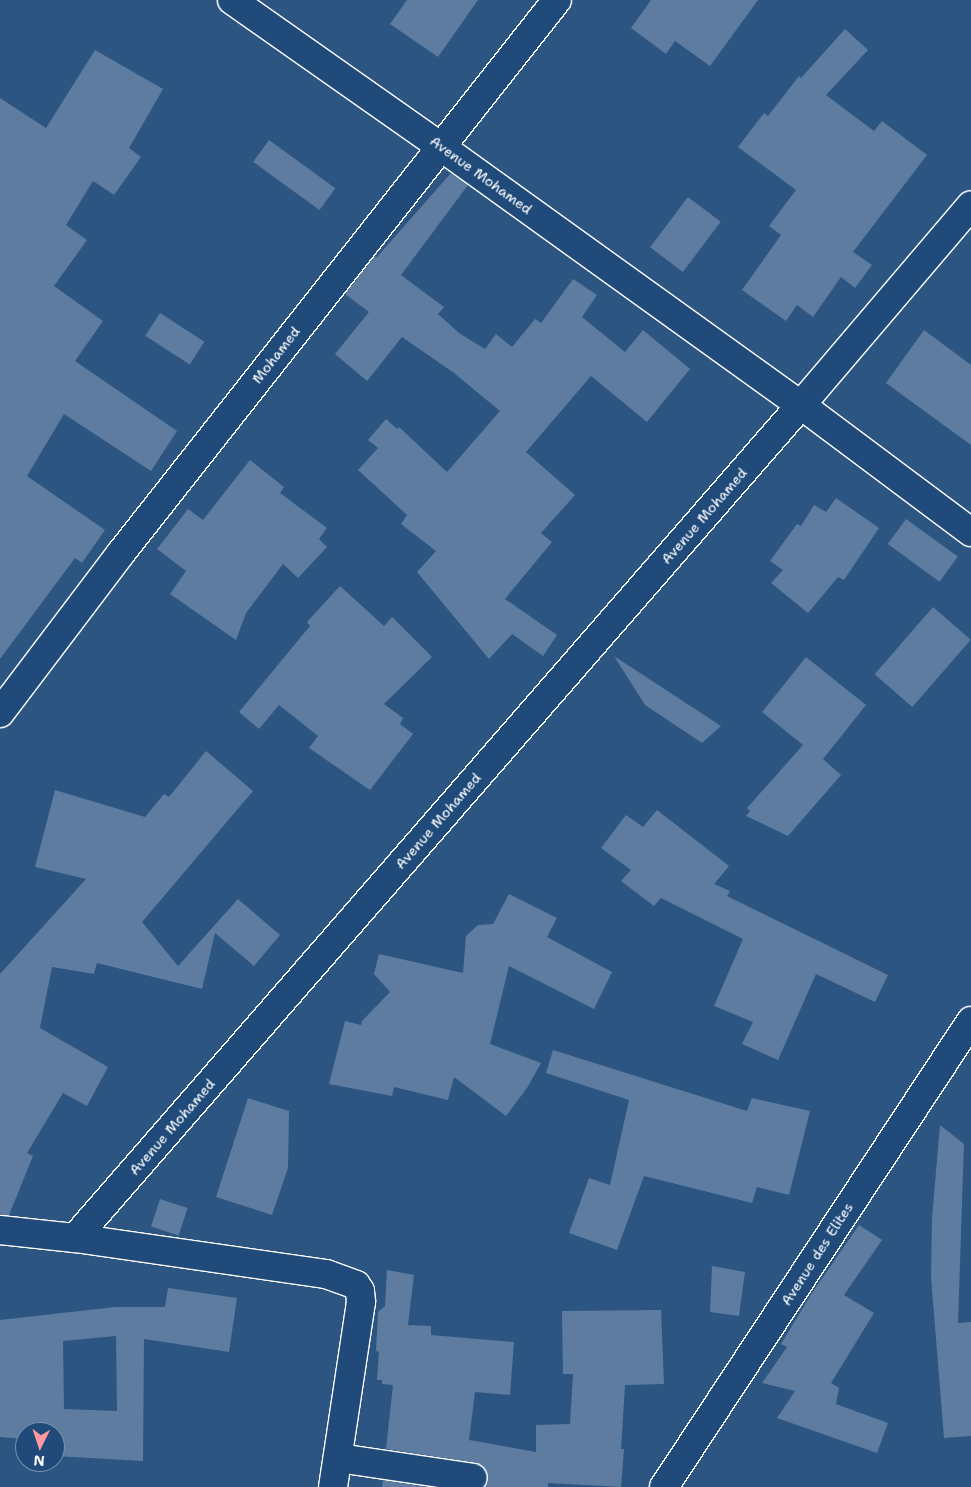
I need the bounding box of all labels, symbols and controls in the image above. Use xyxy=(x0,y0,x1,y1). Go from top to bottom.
street label: Avenue Mohamed xyxy=(427,132,535,218)
street label: Mohamed xyxy=(249,323,303,387)
street label: Avenue Mohamed xyxy=(658,465,750,567)
street label: Avenue Mohamed xyxy=(392,770,484,872)
street label: Avenue Mohamed xyxy=(126,1076,218,1178)
street label: Avenue des Elites xyxy=(778,1199,856,1309)
north arrow xyxy=(15,1422,65,1472)
text: N xyxy=(33,1452,45,1470)

